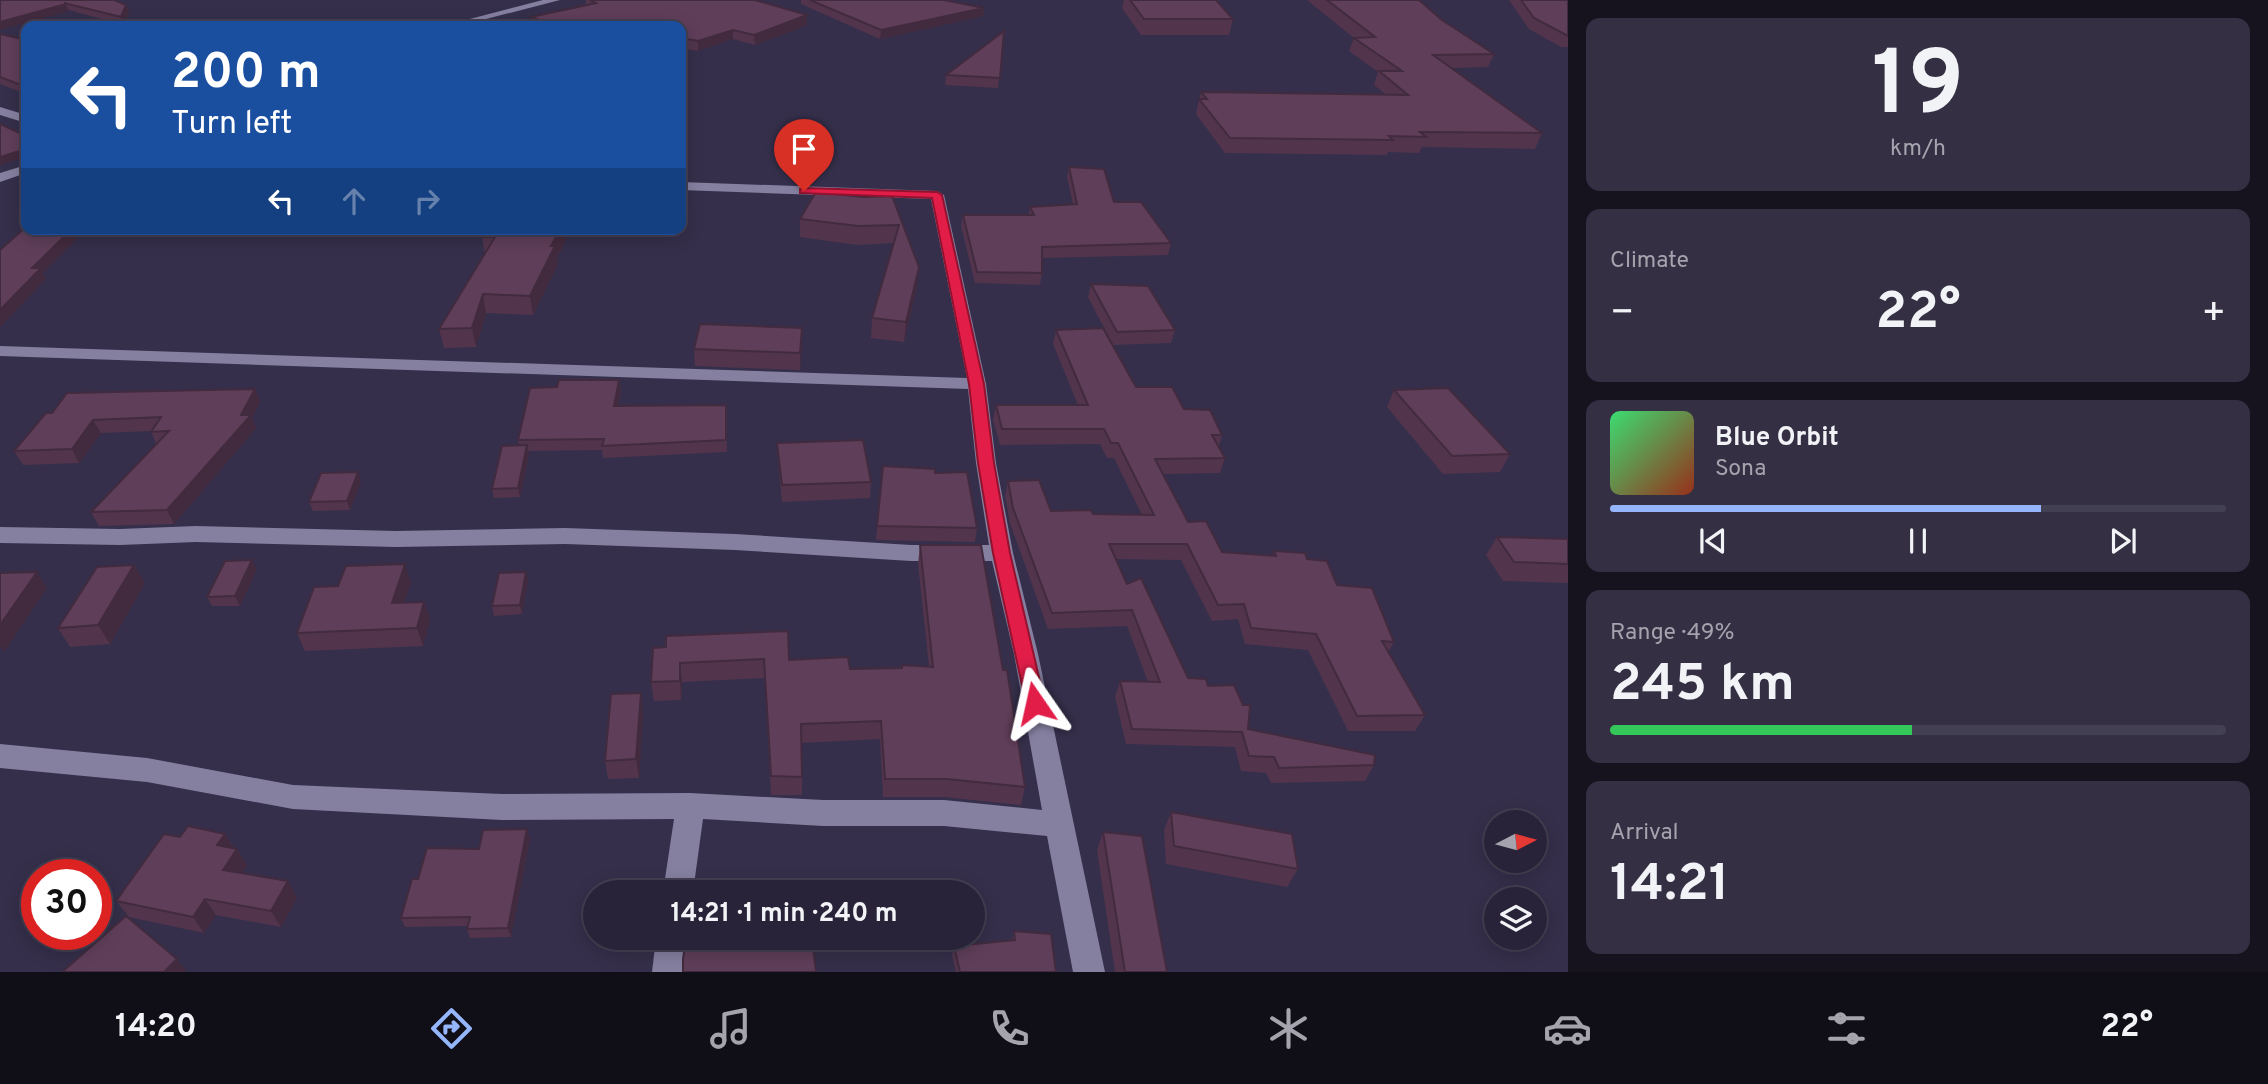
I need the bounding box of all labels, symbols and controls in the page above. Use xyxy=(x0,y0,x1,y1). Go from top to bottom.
text: 19 xyxy=(1872,32,1964,147)
text: 200 m xyxy=(171,44,321,106)
icon: left xyxy=(56,49,147,140)
text: Turn left xyxy=(171,105,292,145)
pin xyxy=(774,119,834,191)
icon: arrive xyxy=(785,130,823,168)
text: km/h xyxy=(1890,135,1946,164)
icon: left xyxy=(262,182,300,220)
icon: ahead xyxy=(335,182,373,220)
icon: right xyxy=(408,182,446,220)
text: Climate xyxy=(1610,247,1689,276)
text: 22° xyxy=(1875,281,1961,347)
text: − xyxy=(1610,290,1635,339)
text: + xyxy=(2201,290,2226,339)
text: Blue Orbit xyxy=(1715,422,1839,455)
text: Sona xyxy=(1715,455,1766,484)
icon: previous xyxy=(1694,522,1732,560)
icon: pause xyxy=(1899,522,1937,560)
icon: next xyxy=(2104,522,2142,560)
text: Range · 49% xyxy=(1610,619,1734,648)
text: 245 km xyxy=(1610,653,1795,719)
position arrow xyxy=(998,666,1072,740)
north arrow xyxy=(1484,810,1547,873)
map controls xyxy=(1484,810,1547,950)
text: Arrival xyxy=(1610,819,1679,848)
text: 14:21 xyxy=(1610,853,1730,919)
speed limit sign: 30 xyxy=(21,859,112,950)
button: layers xyxy=(1484,887,1547,950)
text: 14:21 · 1 min · 240 m xyxy=(670,898,898,931)
icon: directions xyxy=(427,1004,476,1053)
icon: music xyxy=(706,1004,755,1053)
icon: phone xyxy=(985,1004,1034,1053)
icon: climate xyxy=(1264,1004,1313,1053)
icon: car xyxy=(1543,1004,1592,1053)
icon: filters xyxy=(1822,1004,1871,1053)
text: 14:20 xyxy=(115,1008,197,1048)
text: 22° xyxy=(2101,1008,2153,1048)

